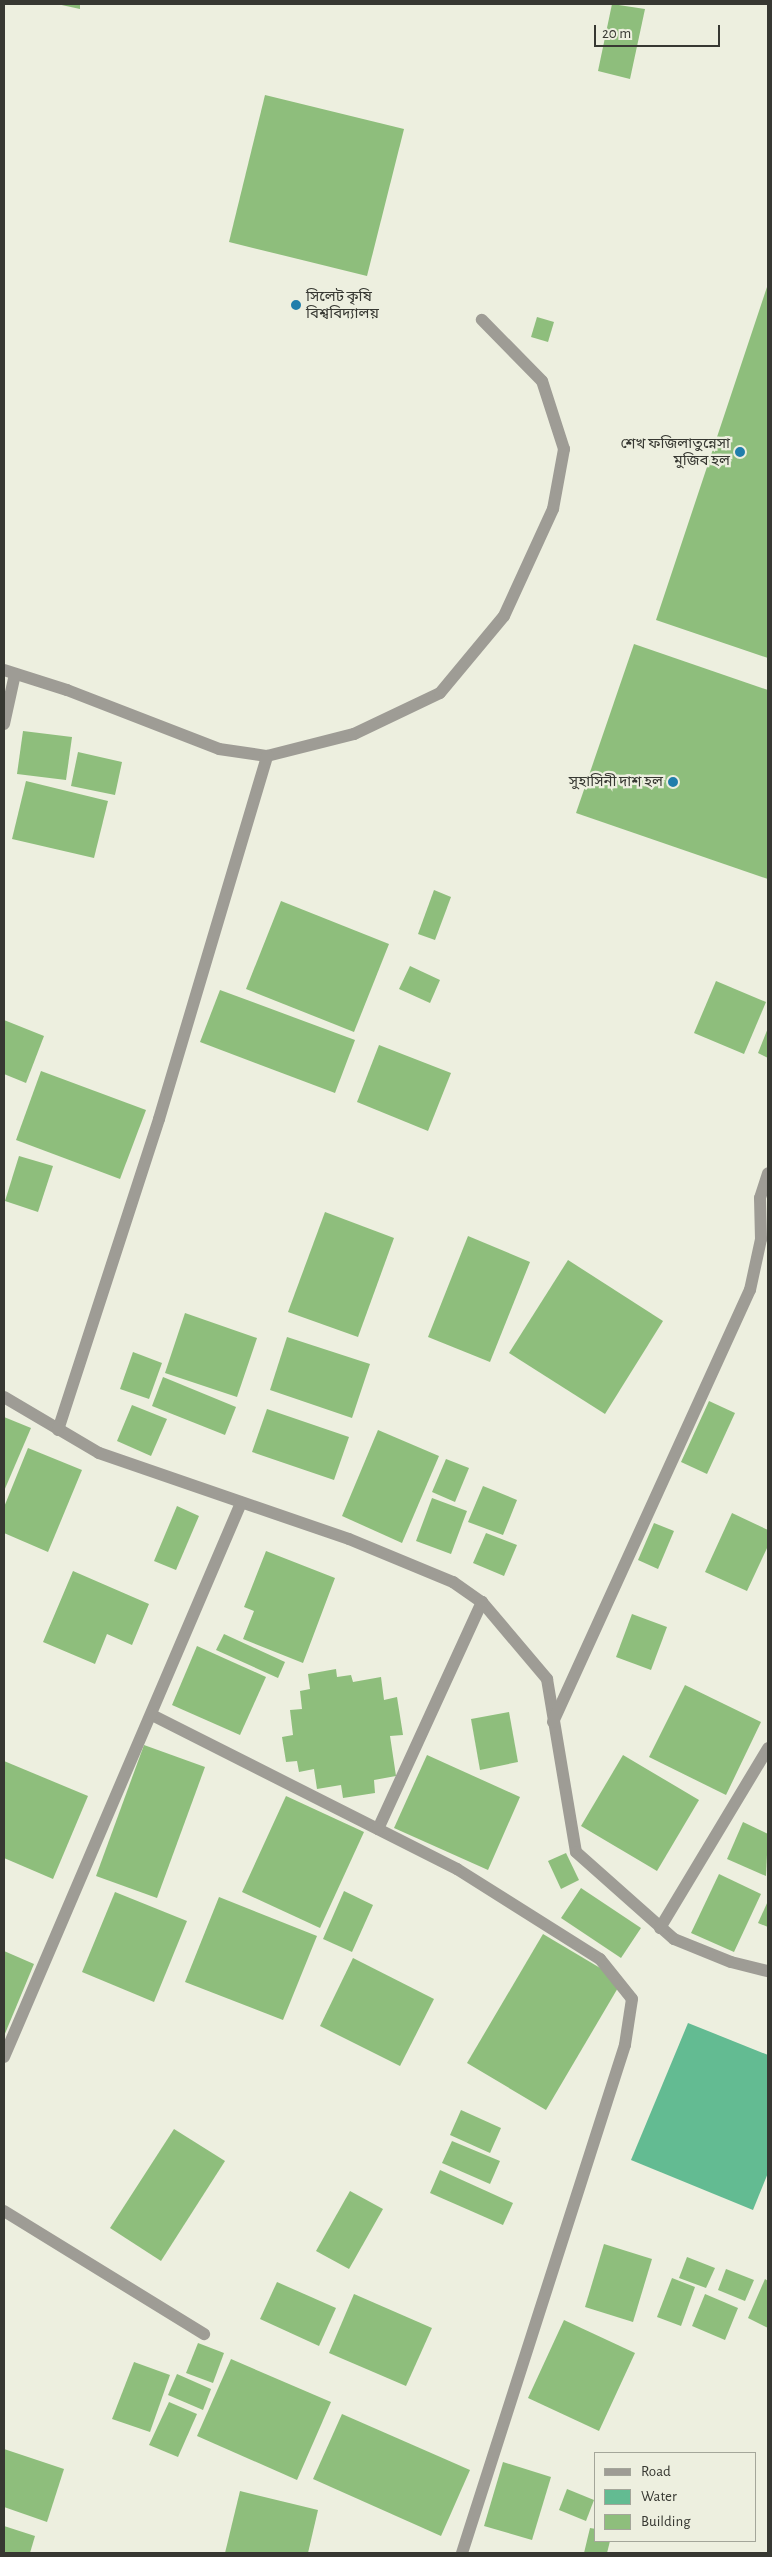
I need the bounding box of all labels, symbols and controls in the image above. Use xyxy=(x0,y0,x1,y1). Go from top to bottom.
scale bar xyxy=(597,15,723,47)
text: 20 m xyxy=(602,26,631,41)
place label: সিলেট কৃষি বিশ্ববিদ্যালয় xyxy=(306,287,379,322)
marker: সিলেট কৃষি বিশ্ববিদ্যালয় xyxy=(290,299,302,311)
place label: শেখ ফজিলাতুন্নেসা মুজিব হল xyxy=(621,434,730,469)
marker: শেখ ফজিলাতুন্নেসা মুজিব হল xyxy=(734,446,746,458)
place label: সুহাসিনী দাশ হল xyxy=(569,773,663,791)
marker: সুহাসিনী দাশ হল xyxy=(667,776,679,788)
legend xyxy=(594,2452,757,2542)
text: Road xyxy=(641,2464,671,2479)
text: Water xyxy=(641,2489,677,2504)
text: Building xyxy=(641,2514,691,2529)

